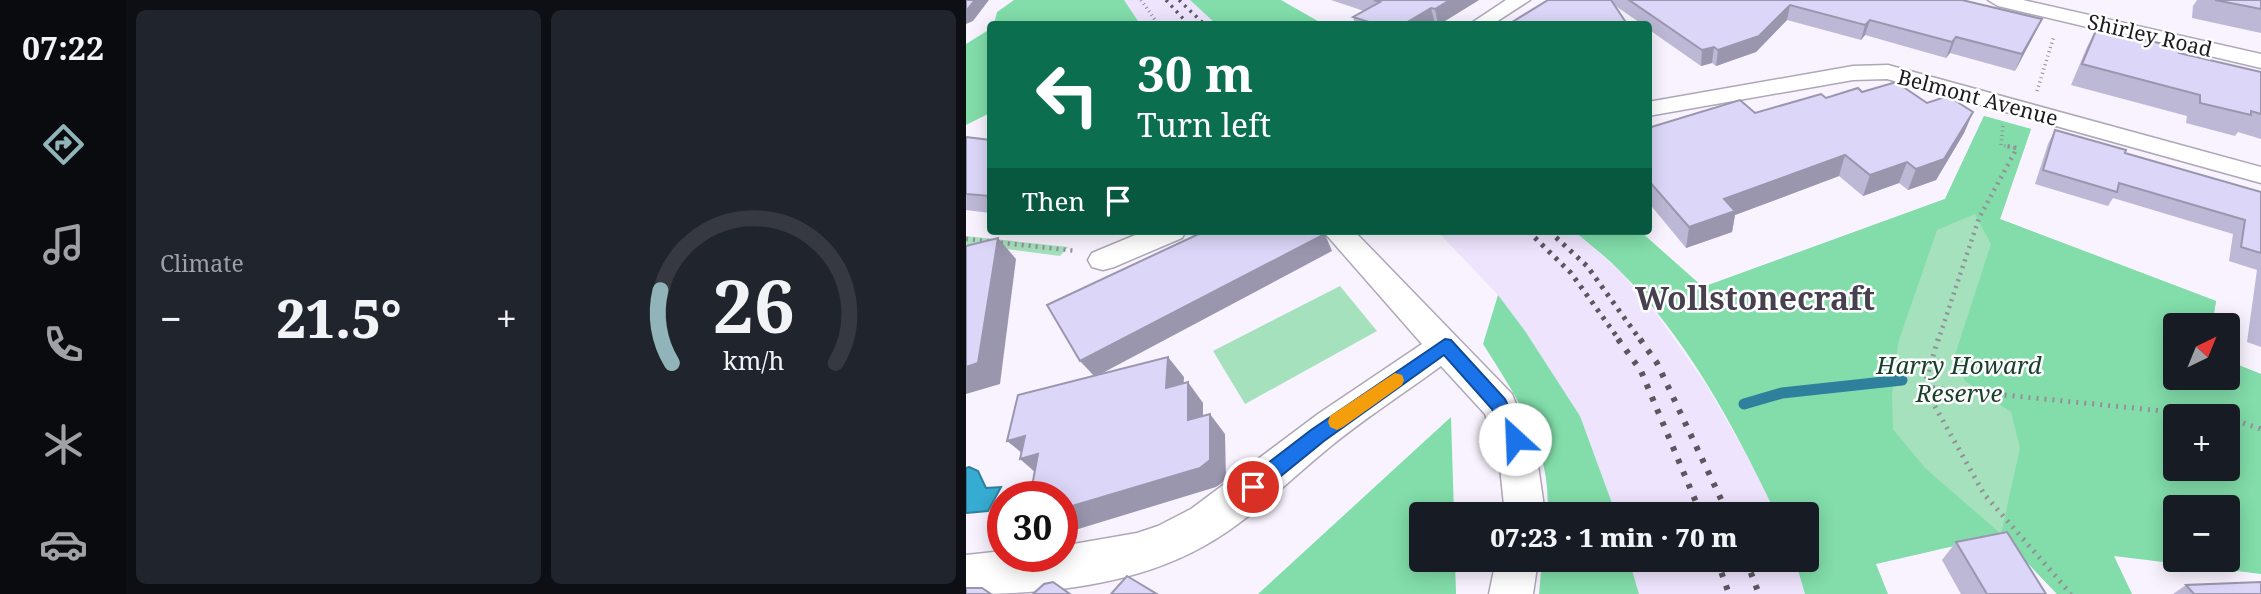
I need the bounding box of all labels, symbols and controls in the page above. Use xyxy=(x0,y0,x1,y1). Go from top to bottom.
street label: Shirley Road xyxy=(2085,7,2215,63)
text: 07:22 xyxy=(22,26,104,69)
text: 30 m xyxy=(1137,40,1253,106)
icon: left xyxy=(1022,49,1113,140)
street label: Belmont Avenue xyxy=(1895,62,2061,132)
text: Turn left xyxy=(1137,103,1271,146)
icon: directions xyxy=(39,120,88,169)
icon: arrive xyxy=(1099,182,1137,220)
text: Then xyxy=(1022,183,1085,219)
icon: music xyxy=(39,220,88,269)
text: Climate xyxy=(160,247,244,279)
text: 26 xyxy=(712,255,795,354)
district label: Wollstonecraft xyxy=(1635,276,1875,319)
text: 21.5° xyxy=(276,282,402,353)
text: − xyxy=(160,292,182,344)
text: + xyxy=(496,292,517,344)
north arrow xyxy=(2163,313,2240,390)
map controls xyxy=(2163,313,2240,572)
icon: phone xyxy=(39,320,88,369)
text: km/h xyxy=(723,343,784,377)
park label: Harry Howard Reserve xyxy=(1875,348,2042,409)
position arrow xyxy=(1478,402,1552,476)
button: + xyxy=(2163,404,2240,481)
icon: climate xyxy=(39,420,88,469)
pin xyxy=(1223,457,1283,517)
icon: arrive xyxy=(1234,468,1272,506)
speed limit sign: 30 xyxy=(987,481,1078,572)
button: − xyxy=(2163,495,2240,572)
text: 07:23 · 1 min · 70 m xyxy=(1490,519,1738,555)
icon: car xyxy=(39,520,88,569)

